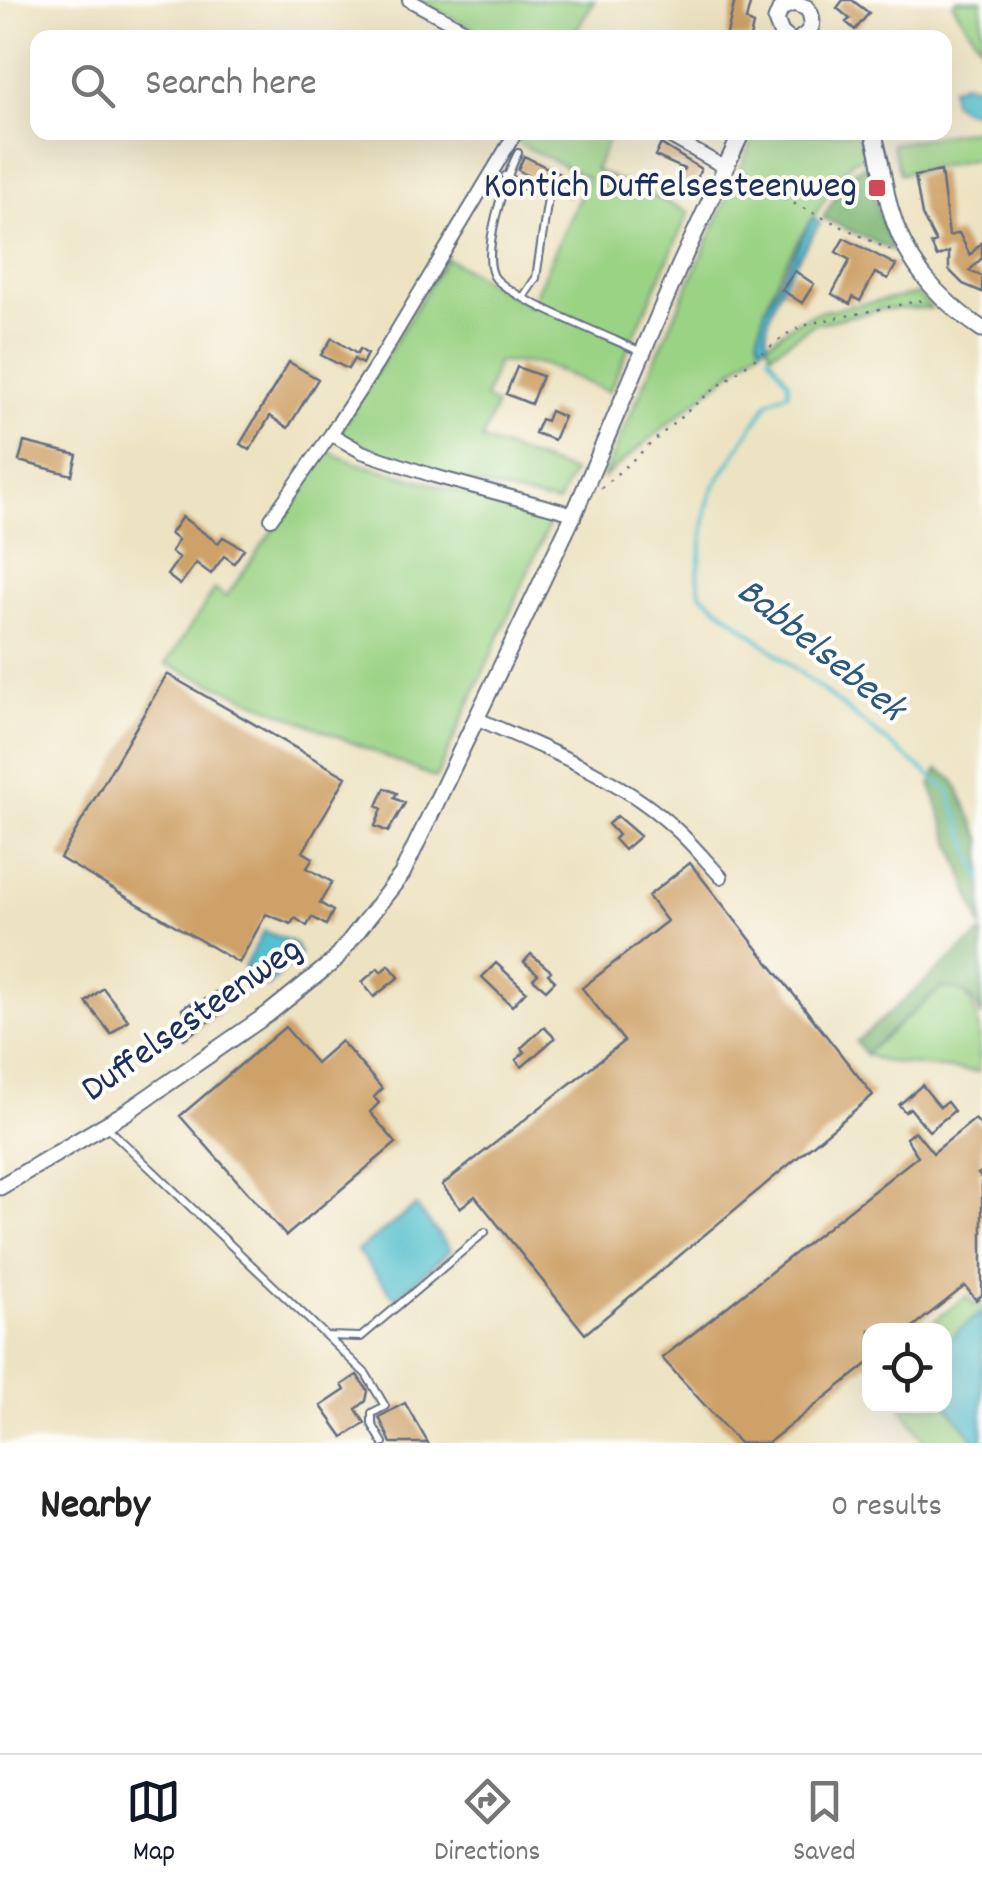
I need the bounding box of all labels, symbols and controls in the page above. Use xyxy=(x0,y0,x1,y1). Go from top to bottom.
search box xyxy=(30,30,952,140)
icon: search xyxy=(65,58,120,113)
text: Search here xyxy=(145,58,317,113)
place label: Kontich Duffelsesteenweg xyxy=(484,161,857,216)
marker: Kontich Duffelsesteenweg xyxy=(866,177,888,199)
water label: Babbelsebeek xyxy=(722,566,919,740)
street label: Duffelsesteenweg xyxy=(71,924,315,1118)
map controls xyxy=(862,1323,952,1413)
button: locate xyxy=(862,1323,952,1413)
text: Nearby xyxy=(40,1478,150,1538)
text: 0 results xyxy=(831,1485,942,1531)
tab: Map xyxy=(126,1774,181,1874)
tab: Directions xyxy=(434,1774,540,1874)
tab: Saved xyxy=(793,1774,856,1874)

